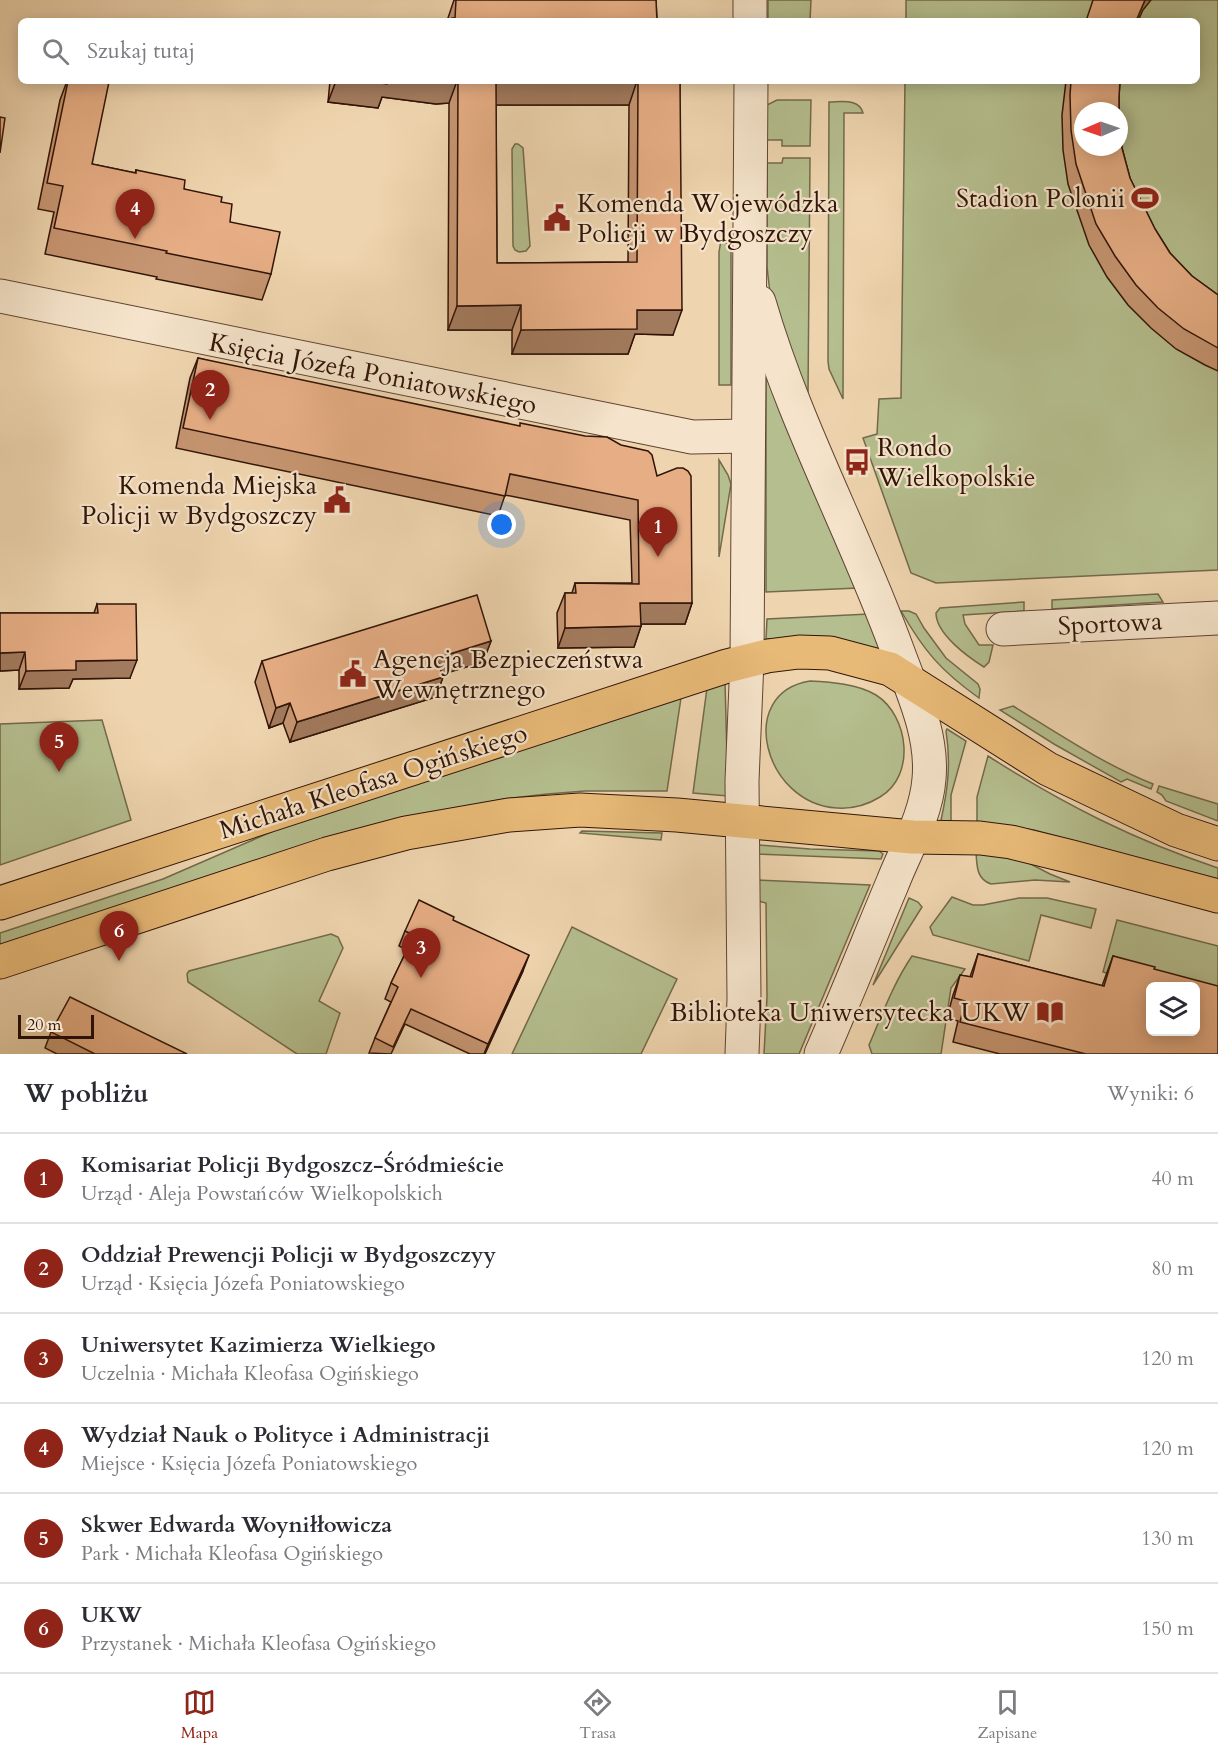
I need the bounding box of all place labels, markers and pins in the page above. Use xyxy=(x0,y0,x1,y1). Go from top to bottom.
place label: Stadion Polonii xyxy=(956,181,1125,216)
sports icon: Stadion Polonii xyxy=(1130,183,1160,213)
place label: Komenda Wojewódzka Policji w Bydgoszczy xyxy=(577,186,838,251)
pin: 4 xyxy=(116,190,154,239)
public building icon: Komenda Wojewódzka Policji w Bydgoszczy xyxy=(542,203,572,233)
pin: 2 xyxy=(190,370,230,420)
place label: Rondo Wielkopolskie xyxy=(876,430,1036,495)
bus stop icon: Rondo Wielkopolskie xyxy=(842,447,872,477)
place label: Komenda Miejska Policji w Bydgoszczy xyxy=(81,468,317,533)
public building icon: Komenda Miejska Policji w Bydgoszczy xyxy=(322,485,352,515)
pin: 1 xyxy=(638,508,678,557)
place label: Agencja Bezpieczeństwa Wewnętrznego xyxy=(372,642,643,707)
public building icon: Agencja Bezpieczeństwa Wewnętrznego xyxy=(338,659,368,689)
pin: 5 xyxy=(40,722,78,772)
pin: 6 xyxy=(100,912,138,961)
pin: 3 xyxy=(402,928,440,978)
place label: Biblioteka Uniwersytecka UKW xyxy=(670,995,1030,1030)
library icon: Biblioteka Uniwersytecka UKW xyxy=(1035,997,1065,1027)

